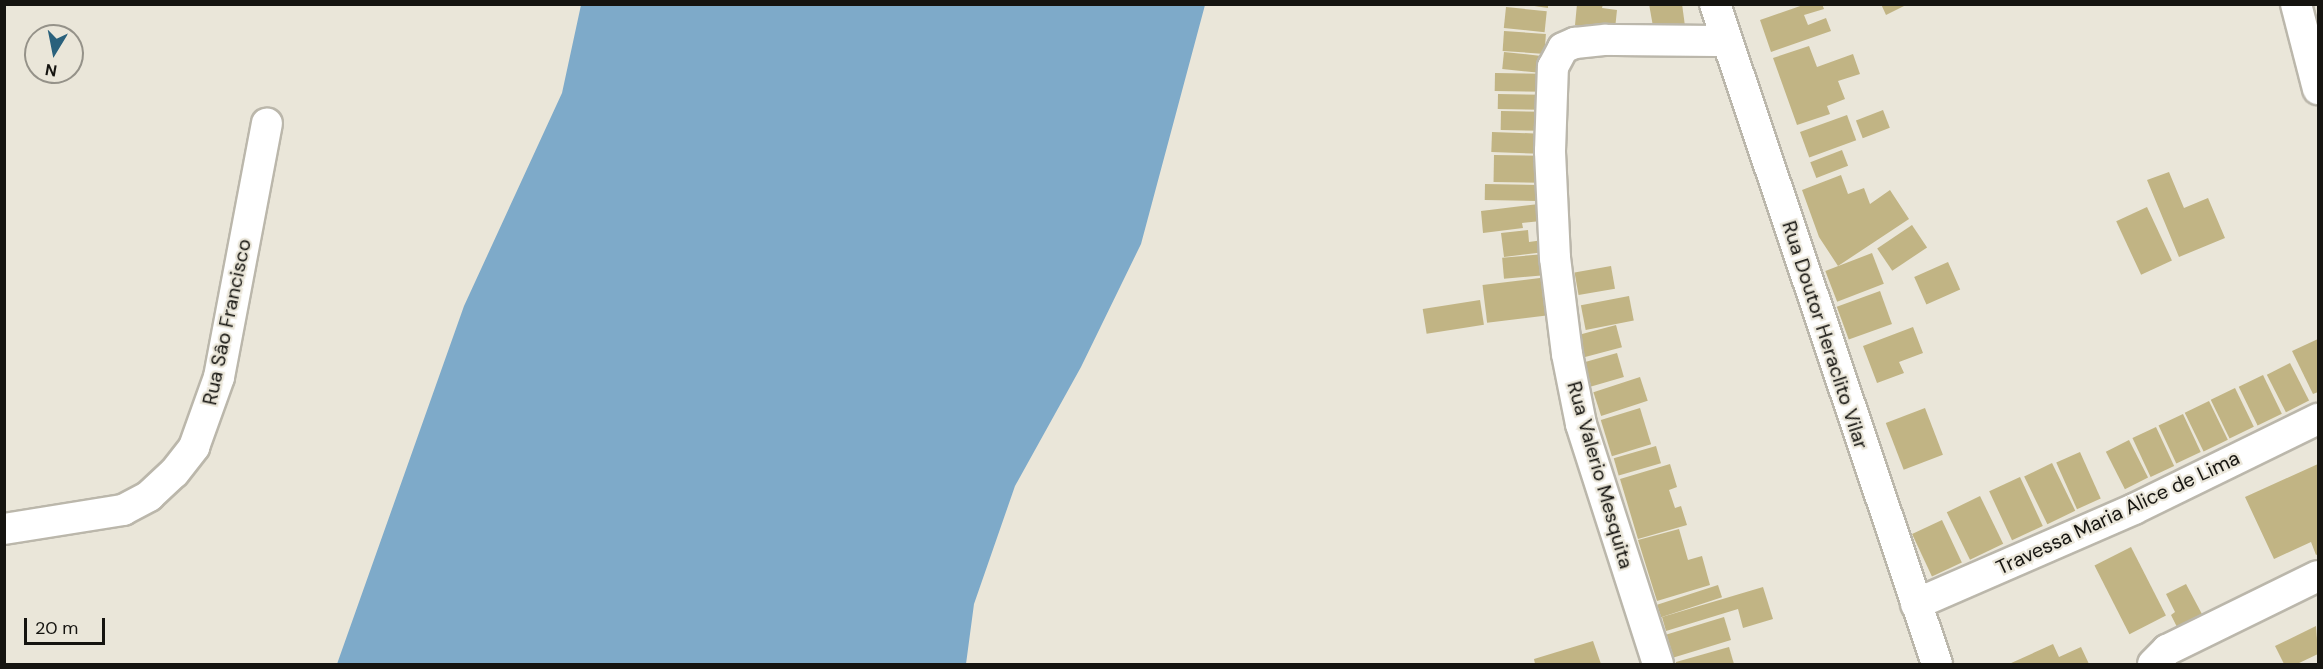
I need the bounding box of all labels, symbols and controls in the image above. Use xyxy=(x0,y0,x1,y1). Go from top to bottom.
north arrow xyxy=(24,24,84,84)
text: N xyxy=(44,59,59,82)
street label: Rua Doutor Heraclito Vilar xyxy=(1777,218,1873,452)
street label: Rua Sâo Francisco xyxy=(198,237,256,407)
street label: Rua Valerio Mesquita xyxy=(1562,379,1638,571)
street label: Travessa Maria Alice de Lima xyxy=(1993,446,2243,580)
scale bar xyxy=(27,606,108,644)
text: 20 m xyxy=(35,616,78,640)

